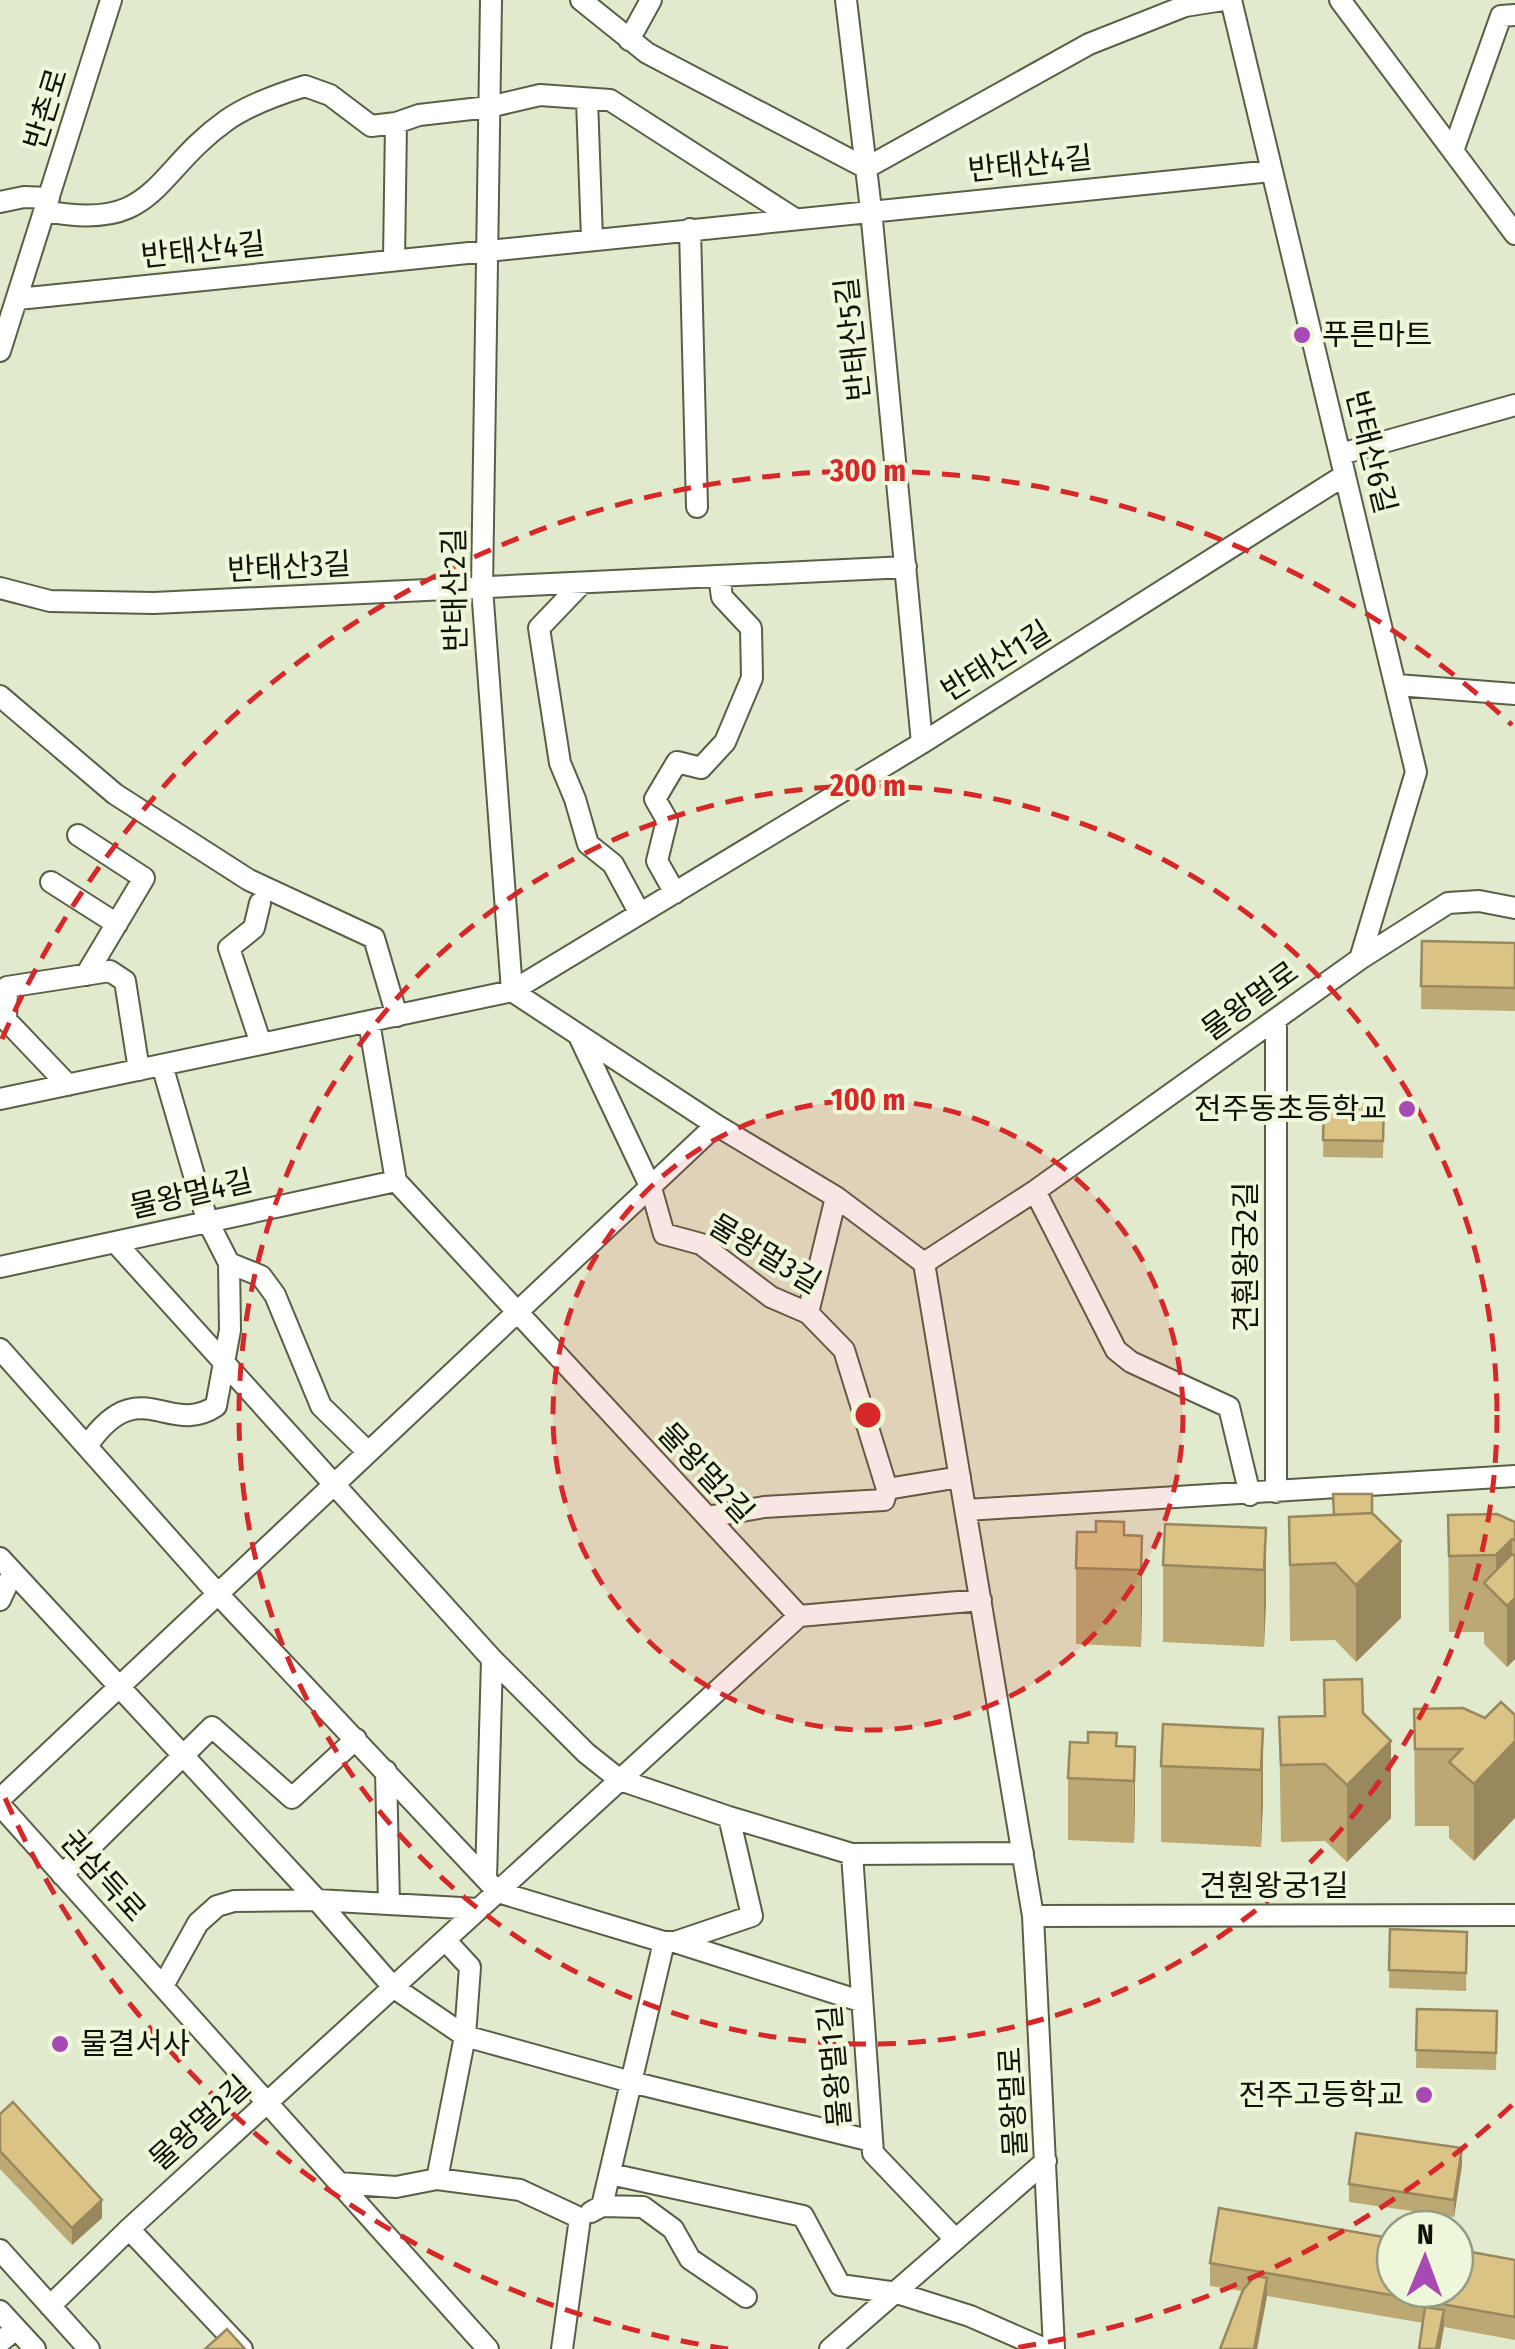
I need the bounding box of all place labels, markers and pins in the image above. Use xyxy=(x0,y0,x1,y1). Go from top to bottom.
place label: 푸른마트 xyxy=(1322,317,1432,353)
marker: 푸른마트 xyxy=(1291,324,1313,346)
place label: 전주동초등학교 xyxy=(1194,1091,1387,1127)
marker: 전주동초등학교 xyxy=(1396,1098,1418,1120)
centre of rings xyxy=(850,1397,886,1433)
place label: 물결서사 xyxy=(80,2026,190,2062)
marker: 물결서사 xyxy=(49,2033,71,2055)
place label: 전주고등학교 xyxy=(1238,2077,1404,2113)
marker: 전주고등학교 xyxy=(1413,2084,1435,2106)

